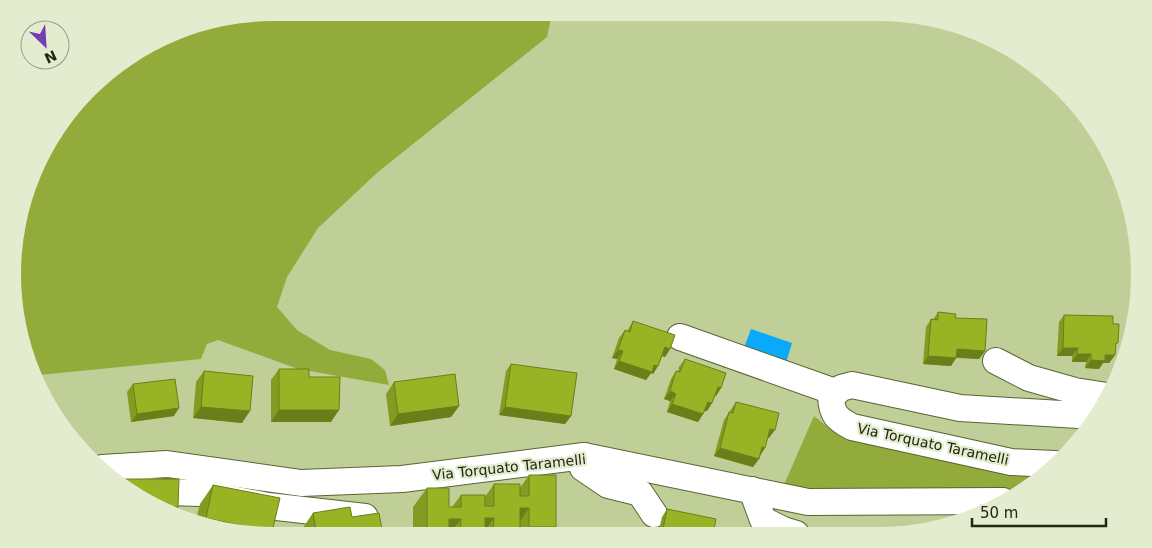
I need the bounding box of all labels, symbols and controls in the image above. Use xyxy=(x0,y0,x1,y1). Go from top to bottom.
north arrow xyxy=(20,20,70,70)
text: N xyxy=(42,47,59,67)
street label: Via Torquato Taramelli xyxy=(856,420,1010,468)
street label: Via Torquato Taramelli xyxy=(431,451,587,483)
scale bar xyxy=(972,496,1106,528)
text: 50 m xyxy=(980,504,1018,522)

